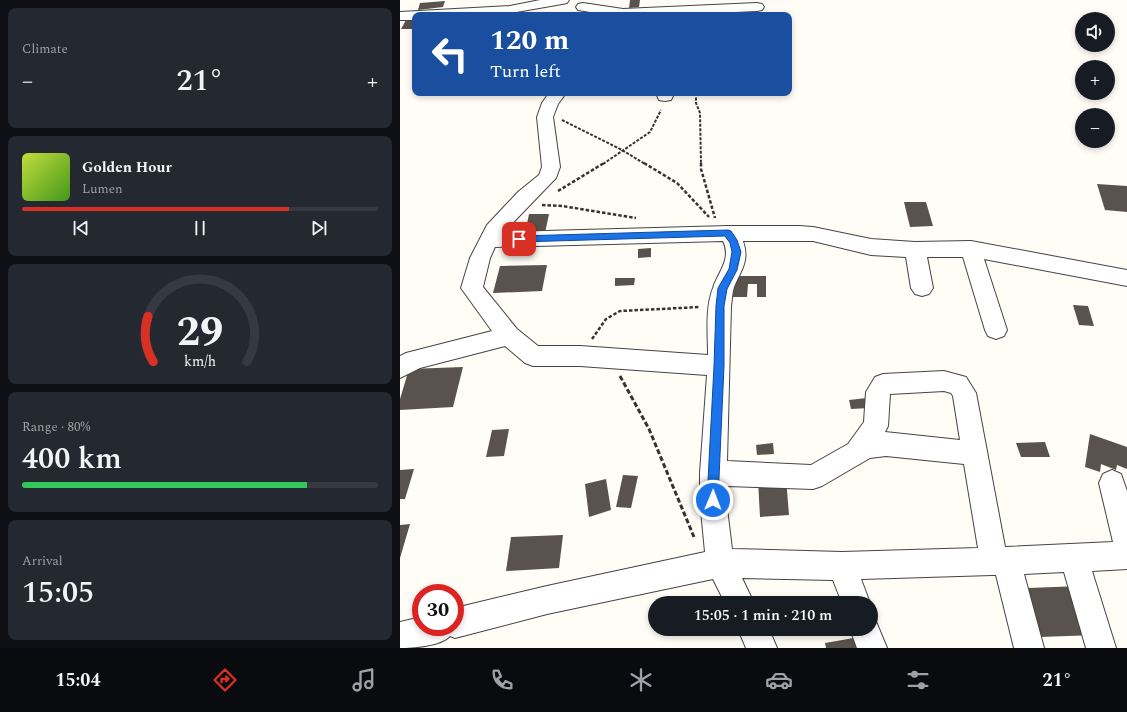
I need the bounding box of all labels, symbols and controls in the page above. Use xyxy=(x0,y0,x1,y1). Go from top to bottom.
map controls xyxy=(1075,12,1115,148)
button: sound xyxy=(1075,12,1115,52)
text: 120 m xyxy=(490,19,569,62)
icon: left xyxy=(424,28,476,80)
text: Climate xyxy=(22,39,68,59)
text: 21° xyxy=(176,58,224,104)
text: Turn left xyxy=(490,58,561,85)
button: + xyxy=(1075,60,1115,100)
text: − xyxy=(22,65,33,98)
text: + xyxy=(367,65,378,98)
button: − xyxy=(1075,108,1115,148)
text: Golden Hour xyxy=(82,156,172,179)
text: Lumen xyxy=(82,179,123,199)
icon: previous xyxy=(70,217,92,239)
icon: pause xyxy=(189,217,211,239)
icon: next xyxy=(308,217,330,239)
pin xyxy=(502,222,536,256)
icon: arrive xyxy=(508,228,530,250)
text: 29 xyxy=(177,301,223,364)
text: km/h xyxy=(184,351,216,373)
text: Range · 80% xyxy=(22,417,90,437)
text: 400 km xyxy=(22,436,122,482)
position arrow xyxy=(692,479,734,521)
text: Arrival xyxy=(22,551,63,571)
text: 15:05 xyxy=(22,570,94,616)
speed limit sign: 30 xyxy=(412,584,464,636)
text: 15:05 · 1 min · 210 m xyxy=(694,604,832,627)
icon: directions xyxy=(211,666,239,694)
icon: music xyxy=(350,666,378,694)
icon: phone xyxy=(488,666,516,694)
icon: climate xyxy=(627,666,655,694)
icon: car xyxy=(765,666,793,694)
icon: filters xyxy=(904,666,932,694)
text: 15:04 xyxy=(55,667,101,694)
text: 21° xyxy=(1042,667,1072,694)

